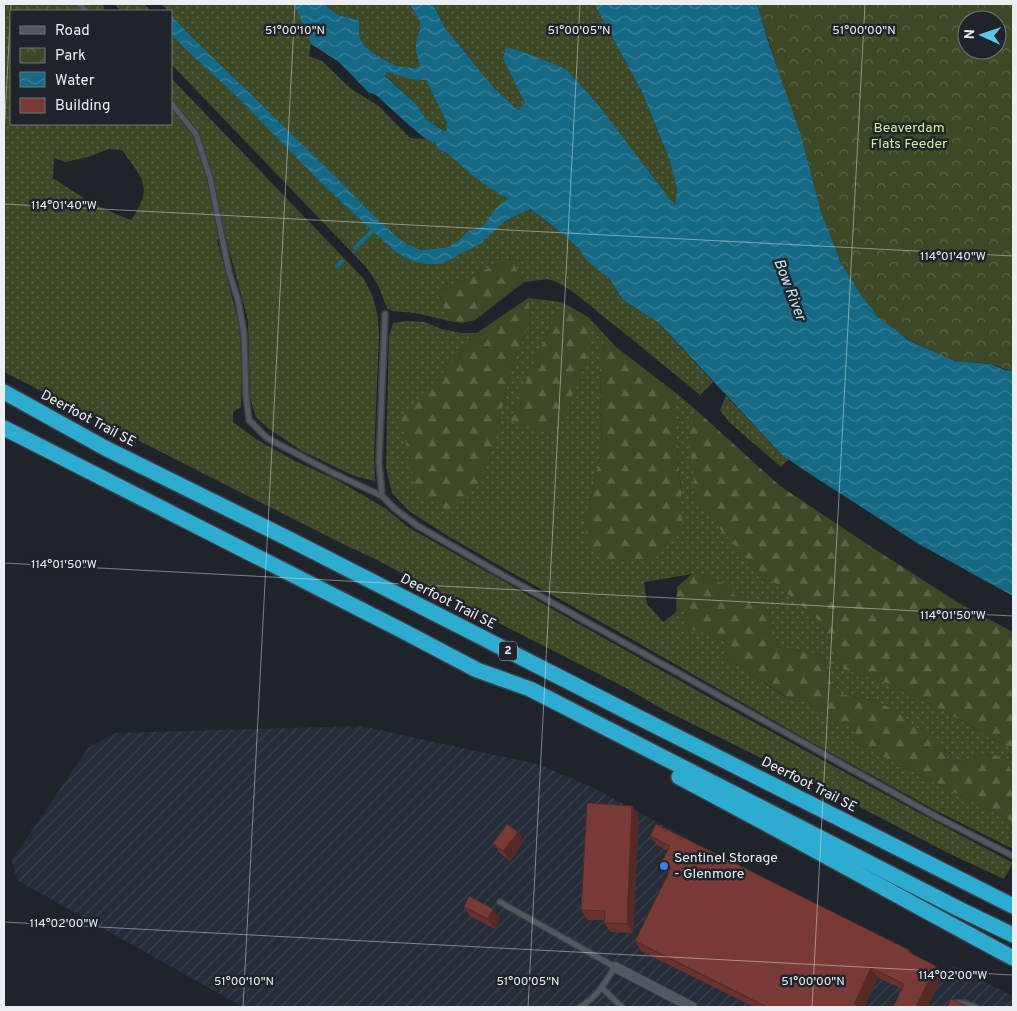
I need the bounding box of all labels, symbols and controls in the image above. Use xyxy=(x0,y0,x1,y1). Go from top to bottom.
legend xyxy=(10,10,172,125)
north arrow xyxy=(957,10,1007,60)
text: Road xyxy=(55,22,90,41)
text: 51°00'10"N xyxy=(265,23,325,39)
text: 51°00'05"N xyxy=(547,23,611,39)
text: 51°00'00"N xyxy=(832,23,896,39)
text: N xyxy=(962,29,979,40)
text: Park xyxy=(55,47,86,66)
text: Water xyxy=(55,72,95,91)
text: Building xyxy=(55,97,110,116)
park label: Beaverdam Flats Feeder xyxy=(870,120,948,153)
text: 114°01'40"W xyxy=(31,198,97,214)
text: 114°01'40"W xyxy=(920,249,986,265)
water label: Bow River xyxy=(768,256,810,325)
street label: Deerfoot Trail SE xyxy=(38,387,138,451)
text: 114°01'50"W xyxy=(31,557,97,573)
street label: Deerfoot Trail SE xyxy=(397,571,499,633)
text: 114°01'50"W xyxy=(920,608,986,624)
road number: 2 xyxy=(499,641,517,660)
street label: Deerfoot Trail SE xyxy=(758,754,860,816)
place label: Sentinel Storage - Glenmore xyxy=(674,850,778,883)
marker: Sentinel Storage - Glenmore xyxy=(658,860,670,872)
text: 114°02'00"W xyxy=(30,916,98,932)
text: 114°02'00"W xyxy=(919,968,987,984)
text: 51°00'10"N xyxy=(214,974,274,990)
text: 51°00'05"N xyxy=(496,974,560,990)
text: 51°00'00"N xyxy=(781,974,845,990)

